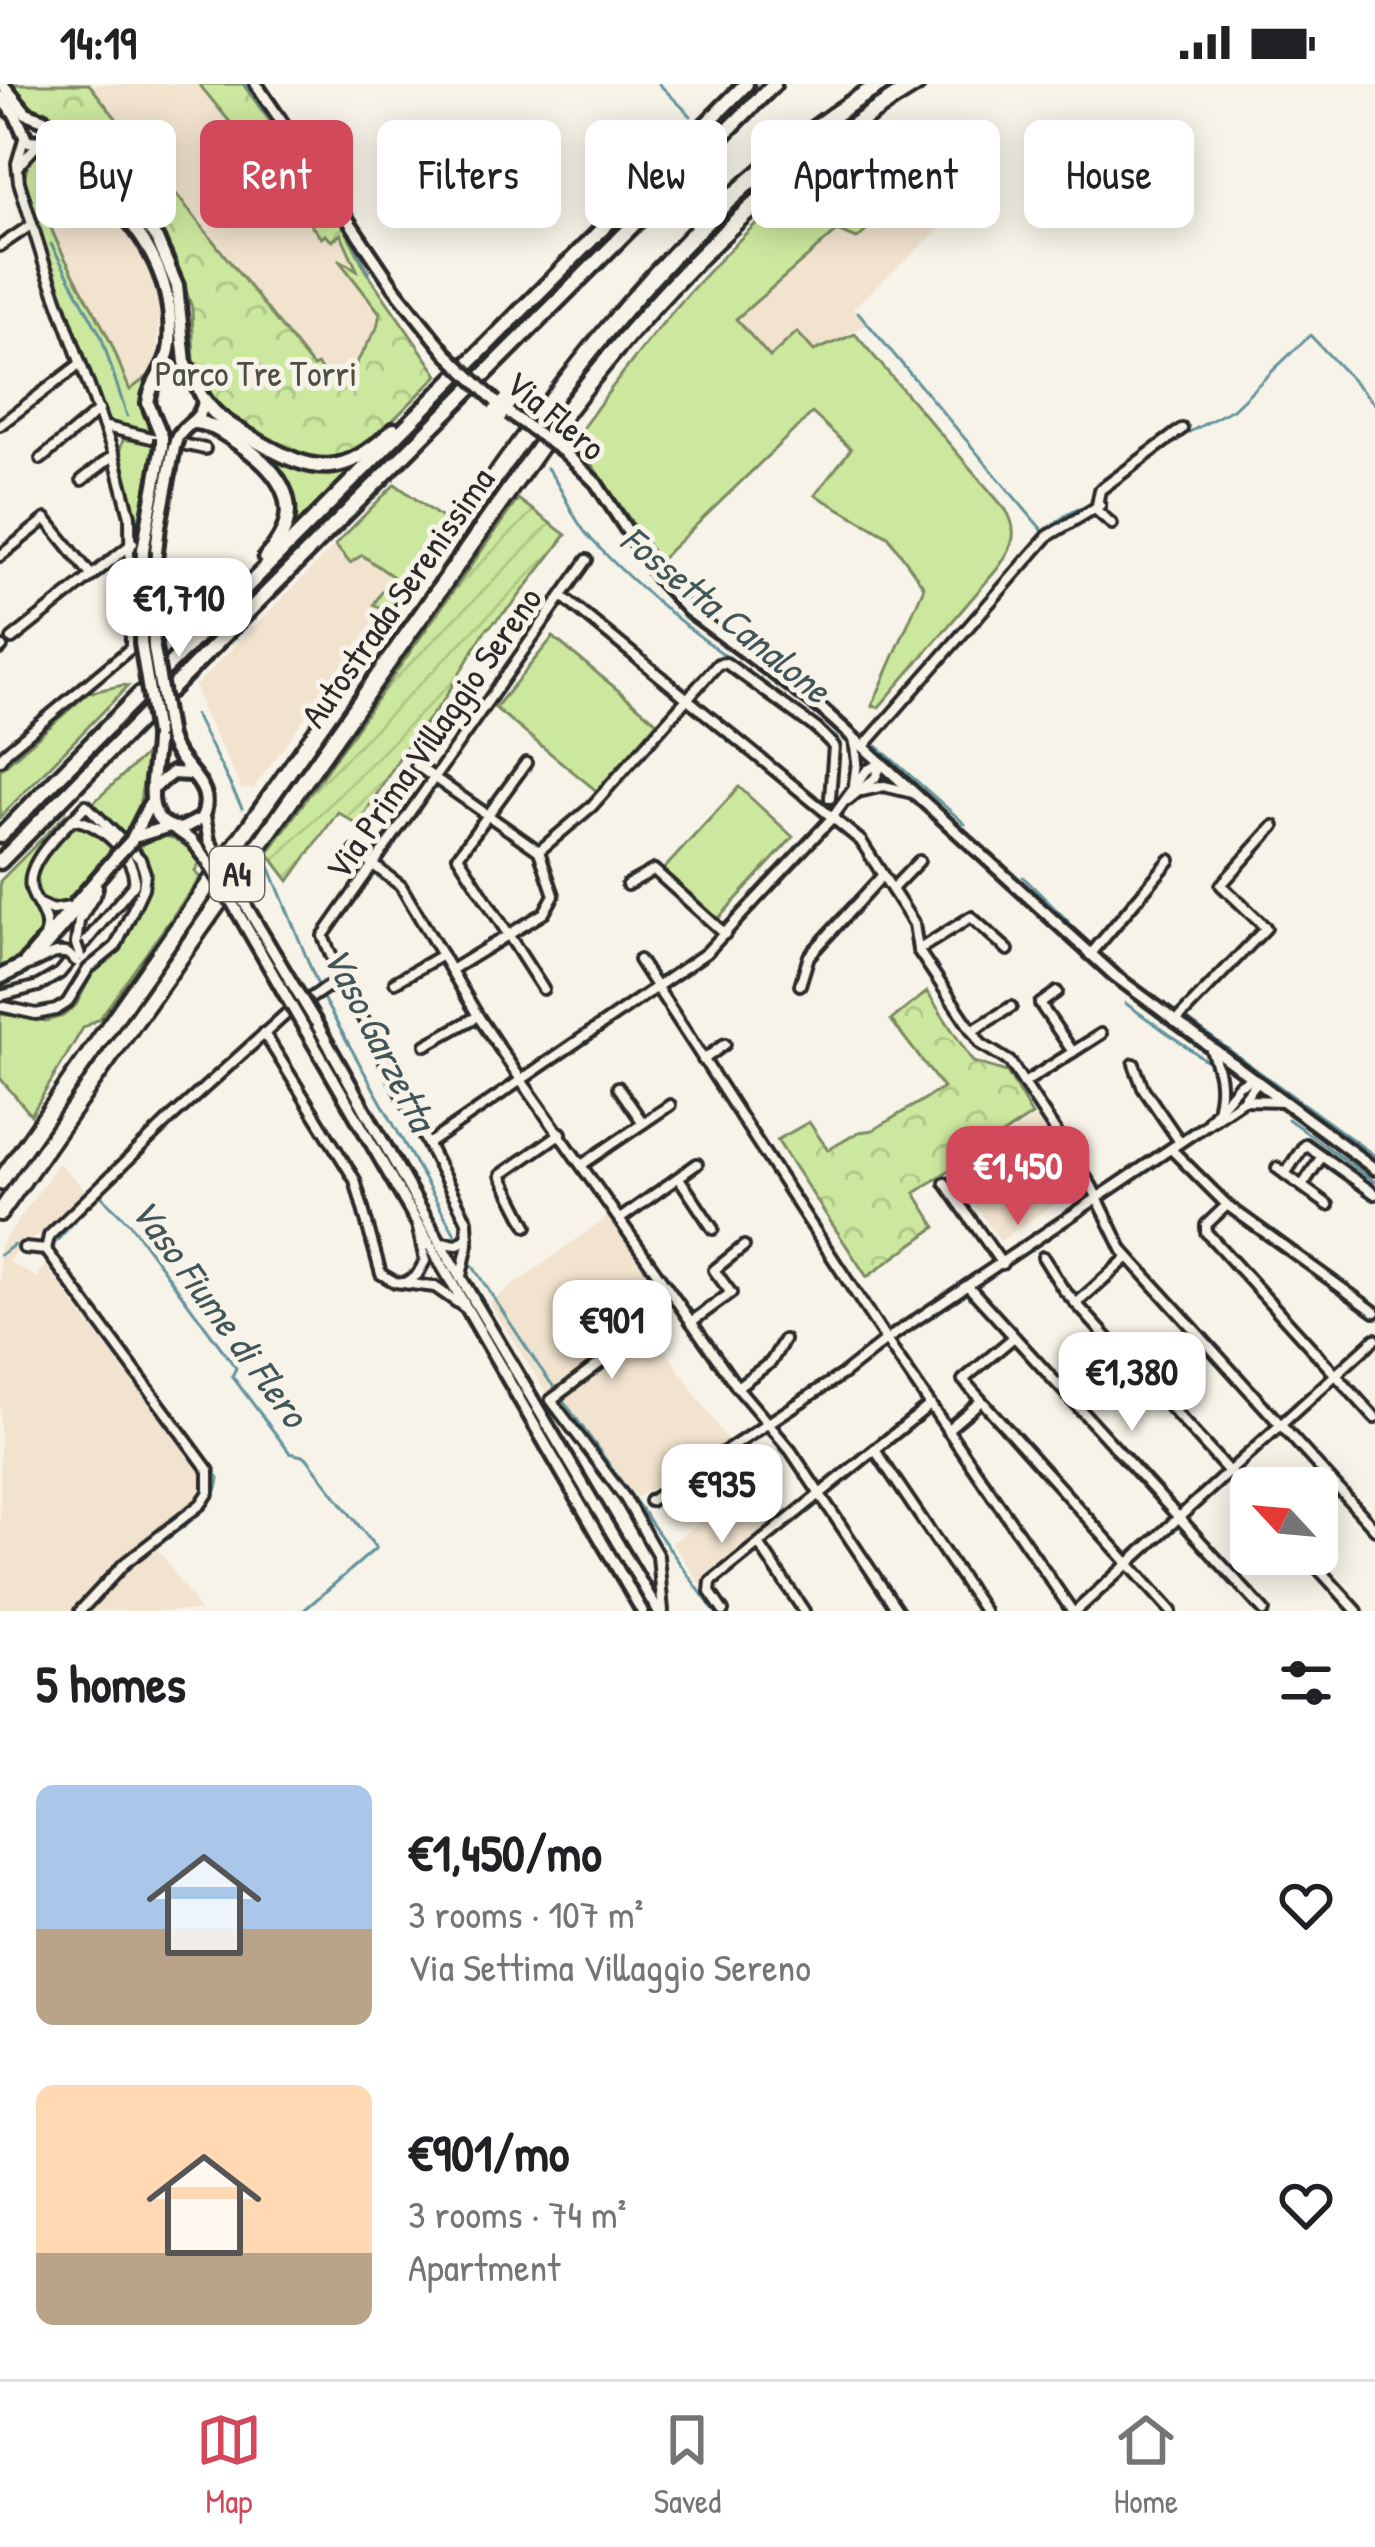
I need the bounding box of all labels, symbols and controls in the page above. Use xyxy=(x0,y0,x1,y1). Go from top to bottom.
text: 14:19 xyxy=(60,12,137,73)
chip: Buy xyxy=(36,120,176,228)
chip: Rent xyxy=(200,120,353,228)
chip: Filters xyxy=(377,120,561,228)
chip: New xyxy=(585,120,727,228)
chip: Apartment xyxy=(751,120,1000,228)
chip: House xyxy=(1024,120,1194,228)
park label: Parco Tre Torri xyxy=(155,348,357,397)
street label: Via Flero xyxy=(496,358,617,471)
street label: Autostrada Serenissima xyxy=(288,457,505,737)
water label: Fossetta Canalone xyxy=(610,513,844,716)
pin: €1,710 xyxy=(81,558,277,660)
text: €1,710 xyxy=(133,570,225,623)
street label: Via Prima Villaggio Sereno xyxy=(313,576,552,889)
road number: A4 xyxy=(210,847,264,901)
water label: Vaso Garzetta xyxy=(311,937,451,1142)
pin: €1,450 xyxy=(920,1126,1116,1228)
text: €1,450 xyxy=(973,1138,1063,1191)
water label: Vaso Fiume di Flero xyxy=(119,1186,323,1440)
pin: €901 xyxy=(541,1280,683,1382)
text: €901 xyxy=(580,1292,644,1345)
pin: €1,380 xyxy=(1034,1332,1230,1434)
text: €1,380 xyxy=(1086,1344,1178,1397)
pin: €935 xyxy=(651,1444,793,1546)
text: €935 xyxy=(688,1456,756,1509)
north arrow xyxy=(1230,1467,1338,1575)
map controls xyxy=(1230,1467,1338,1575)
text: 5 homes xyxy=(36,1649,186,1718)
icon: filters xyxy=(1273,1650,1339,1716)
text: €1,450/mo xyxy=(408,1818,602,1887)
icon: home xyxy=(132,1833,276,1977)
icon: heart xyxy=(1273,1872,1339,1938)
text: 3 rooms · 107 m² xyxy=(408,1887,644,1940)
text: Via Settima Villaggio Sereno xyxy=(408,1940,811,1993)
text: €901/mo xyxy=(408,2118,569,2187)
icon: home xyxy=(132,2133,276,2277)
icon: heart xyxy=(1273,2172,1339,2238)
text: 3 rooms · 74 m² xyxy=(408,2187,627,2240)
text: Apartment xyxy=(408,2240,561,2293)
tab: Map xyxy=(196,2407,262,2523)
tab: Saved xyxy=(654,2407,721,2523)
tab: Home xyxy=(1113,2407,1179,2523)

